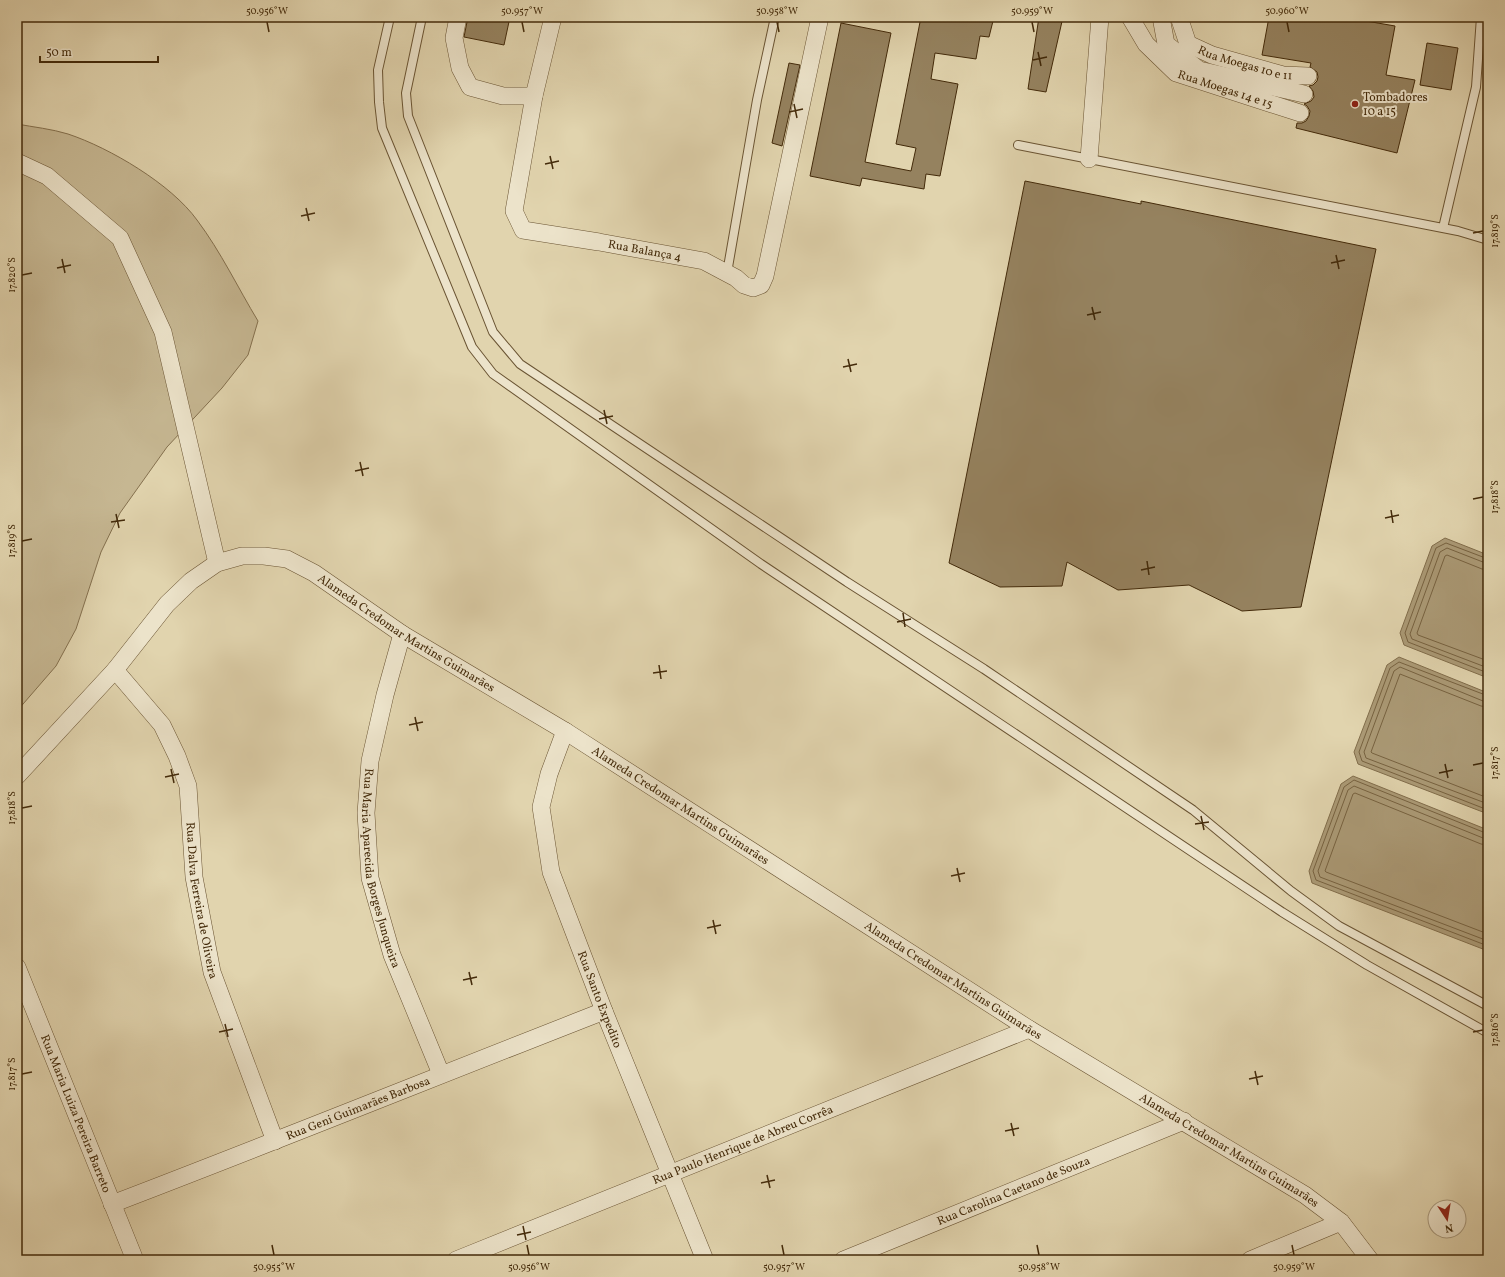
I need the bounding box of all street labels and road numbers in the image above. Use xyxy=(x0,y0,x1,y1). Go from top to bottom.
street label: Rua Moegas 10 e 11 xyxy=(1195,42,1293,84)
street label: Rua Moegas 14 e 15 xyxy=(1176,67,1275,113)
street label: Rua Balança 4 xyxy=(607,237,683,266)
street label: Alameda Credomar Martins Guimarães xyxy=(314,571,498,696)
street label: Alameda Credomar Martins Guimarães xyxy=(588,743,772,869)
street label: Rua Maria Aparecida Borges Junqueira xyxy=(357,768,404,971)
street label: Rua Dalva Ferreira de Oliveira xyxy=(181,821,221,981)
street label: Alameda Credomar Martins Guimarães xyxy=(861,918,1044,1044)
street label: Rua Santo Expedito xyxy=(573,949,625,1051)
street label: Rua Maria Luiza Pereira Barreto xyxy=(36,1033,114,1195)
street label: Rua Geni Guimarães Barbosa xyxy=(284,1073,433,1145)
street label: Alameda Credomar Martins Guimarães xyxy=(1136,1090,1322,1212)
street label: Rua Paulo Henrique de Abreu Corrêa xyxy=(650,1102,836,1189)
street label: Rua Carolina Caetano de Souza xyxy=(935,1153,1093,1230)

